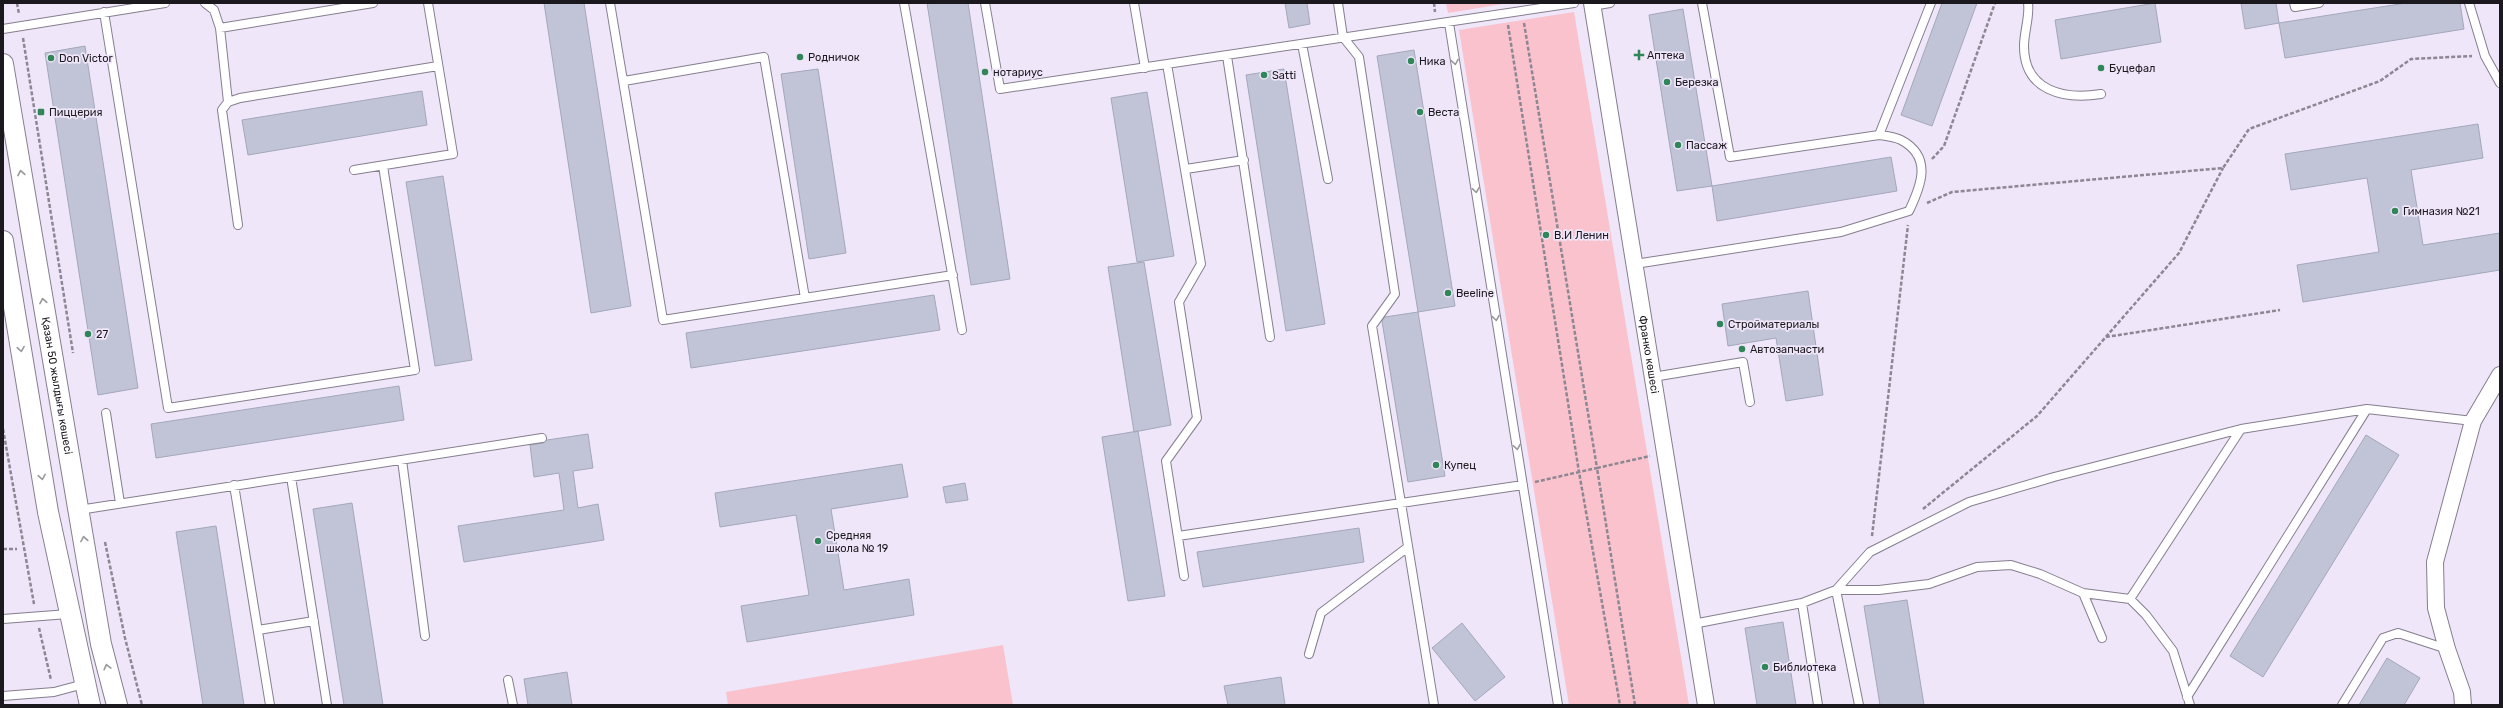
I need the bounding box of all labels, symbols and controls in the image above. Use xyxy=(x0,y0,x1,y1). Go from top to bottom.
place label: Аптека xyxy=(1647,49,1685,62)
marker: Аптека xyxy=(1634,50,1644,60)
place label: Родничок xyxy=(808,51,860,64)
place label: Don Victor xyxy=(59,52,113,65)
marker: Родничок xyxy=(795,52,805,62)
marker: Don Victor xyxy=(46,53,56,63)
place label: Ника xyxy=(1419,55,1446,68)
marker: Ника xyxy=(1406,56,1416,66)
one-way arrow xyxy=(1450,59,1459,65)
place label: Буцефал xyxy=(2109,62,2155,75)
marker: Буцефал xyxy=(2096,63,2106,73)
place label: нотариус xyxy=(993,66,1043,79)
marker: нотариус xyxy=(980,67,990,77)
place label: Satti xyxy=(1272,69,1296,82)
marker: Satti xyxy=(1259,70,1269,80)
place label: Березка xyxy=(1675,76,1719,89)
marker: Березка xyxy=(1662,77,1672,87)
place label: Пиццерия xyxy=(49,106,103,119)
place label: Веста xyxy=(1428,106,1459,119)
marker: Пиццерия xyxy=(36,107,46,117)
marker: Веста xyxy=(1415,107,1425,117)
place label: Пассаж xyxy=(1686,139,1727,152)
marker: Пассаж xyxy=(1673,140,1683,150)
one-way arrow xyxy=(18,170,26,176)
one-way arrow xyxy=(1471,187,1480,193)
place label: Гимназия №21 xyxy=(2403,205,2480,218)
marker: Гимназия №21 xyxy=(2390,206,2400,216)
place label: В.И Ленин xyxy=(1554,229,1609,242)
marker: В.И Ленин xyxy=(1541,230,1551,240)
place label: Beeline xyxy=(1456,287,1494,300)
marker: Beeline xyxy=(1443,288,1453,298)
one-way arrow xyxy=(39,298,48,304)
street label: Франко көшесі xyxy=(1636,314,1661,395)
one-way arrow xyxy=(1491,315,1500,321)
street label: Қазан 50 жылдығы көшесі xyxy=(39,316,75,455)
place label: Стройматериалы xyxy=(1728,318,1819,331)
marker: Стройматериалы xyxy=(1715,319,1725,329)
place label: 27 xyxy=(96,328,108,341)
marker: 27 xyxy=(83,329,93,339)
place label: Автозапчасти xyxy=(1750,343,1824,356)
marker: Автозапчасти xyxy=(1737,344,1747,354)
one-way arrow xyxy=(16,346,25,352)
one-way arrow xyxy=(1512,444,1521,450)
place label: Купец xyxy=(1444,459,1476,472)
marker: Купец xyxy=(1431,460,1441,470)
one-way arrow xyxy=(37,474,46,480)
place label: Средняя школа № 19 xyxy=(826,529,888,555)
one-way arrow xyxy=(80,536,88,543)
marker: Средняя школа № 19 xyxy=(813,536,823,546)
place label: Библиотека xyxy=(1773,661,1836,674)
marker: Библиотека xyxy=(1760,662,1770,672)
one-way arrow xyxy=(104,664,112,670)

